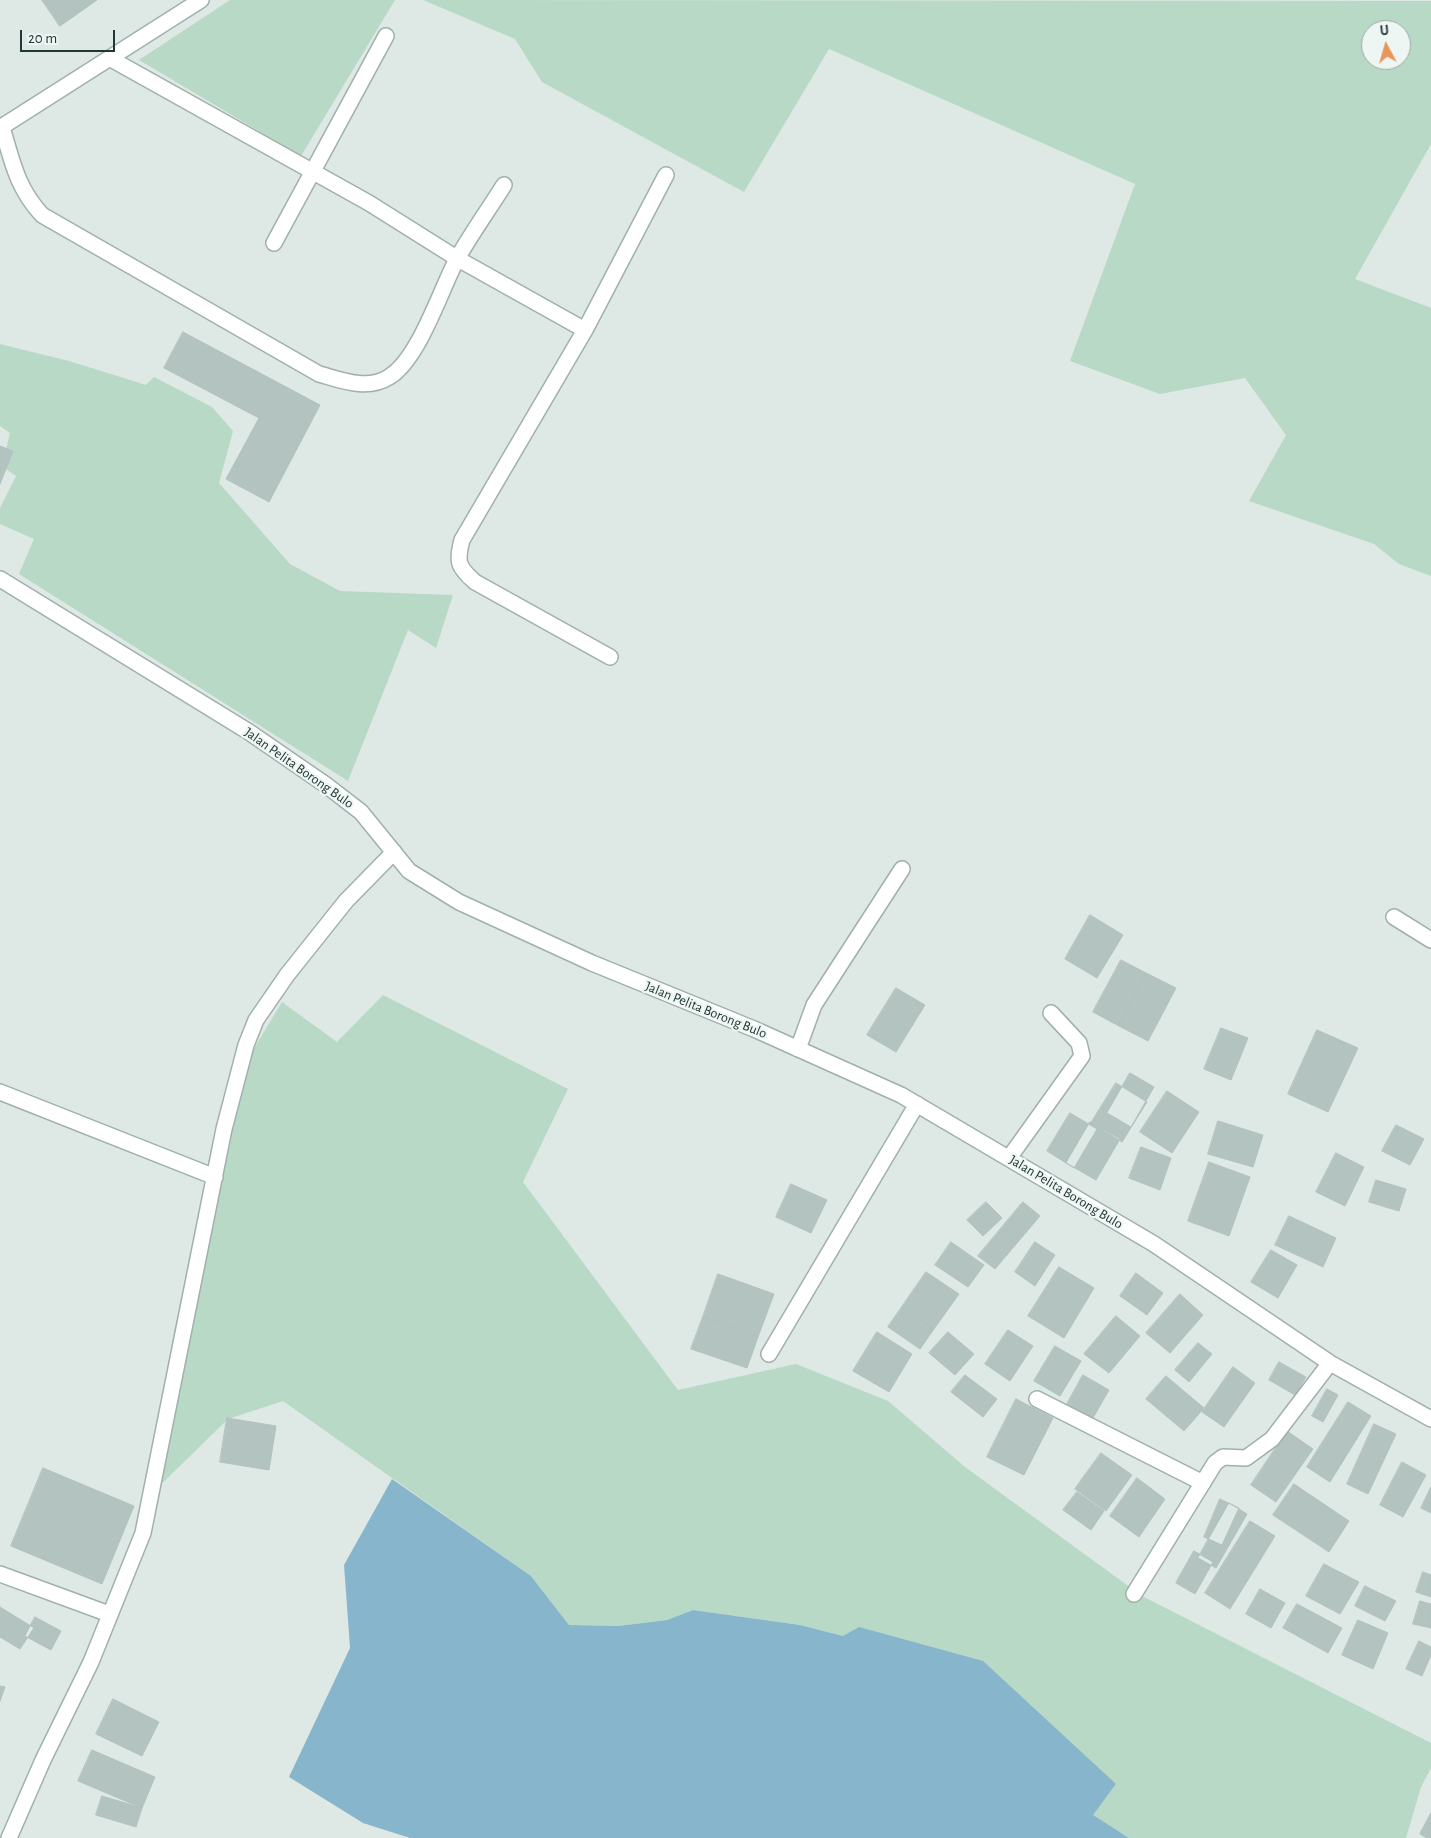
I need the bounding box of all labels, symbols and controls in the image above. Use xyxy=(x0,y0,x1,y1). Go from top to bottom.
scale bar xyxy=(22,20,118,52)
north arrow xyxy=(1361,20,1411,70)
text: U xyxy=(1379,24,1390,39)
text: 20 m xyxy=(28,31,57,46)
street label: Jalan Pelita Borong Bulo xyxy=(241,724,357,812)
street label: Jalan Pelita Borong Bulo xyxy=(643,978,769,1042)
street label: Jalan Pelita Borong Bulo xyxy=(1006,1151,1126,1233)

